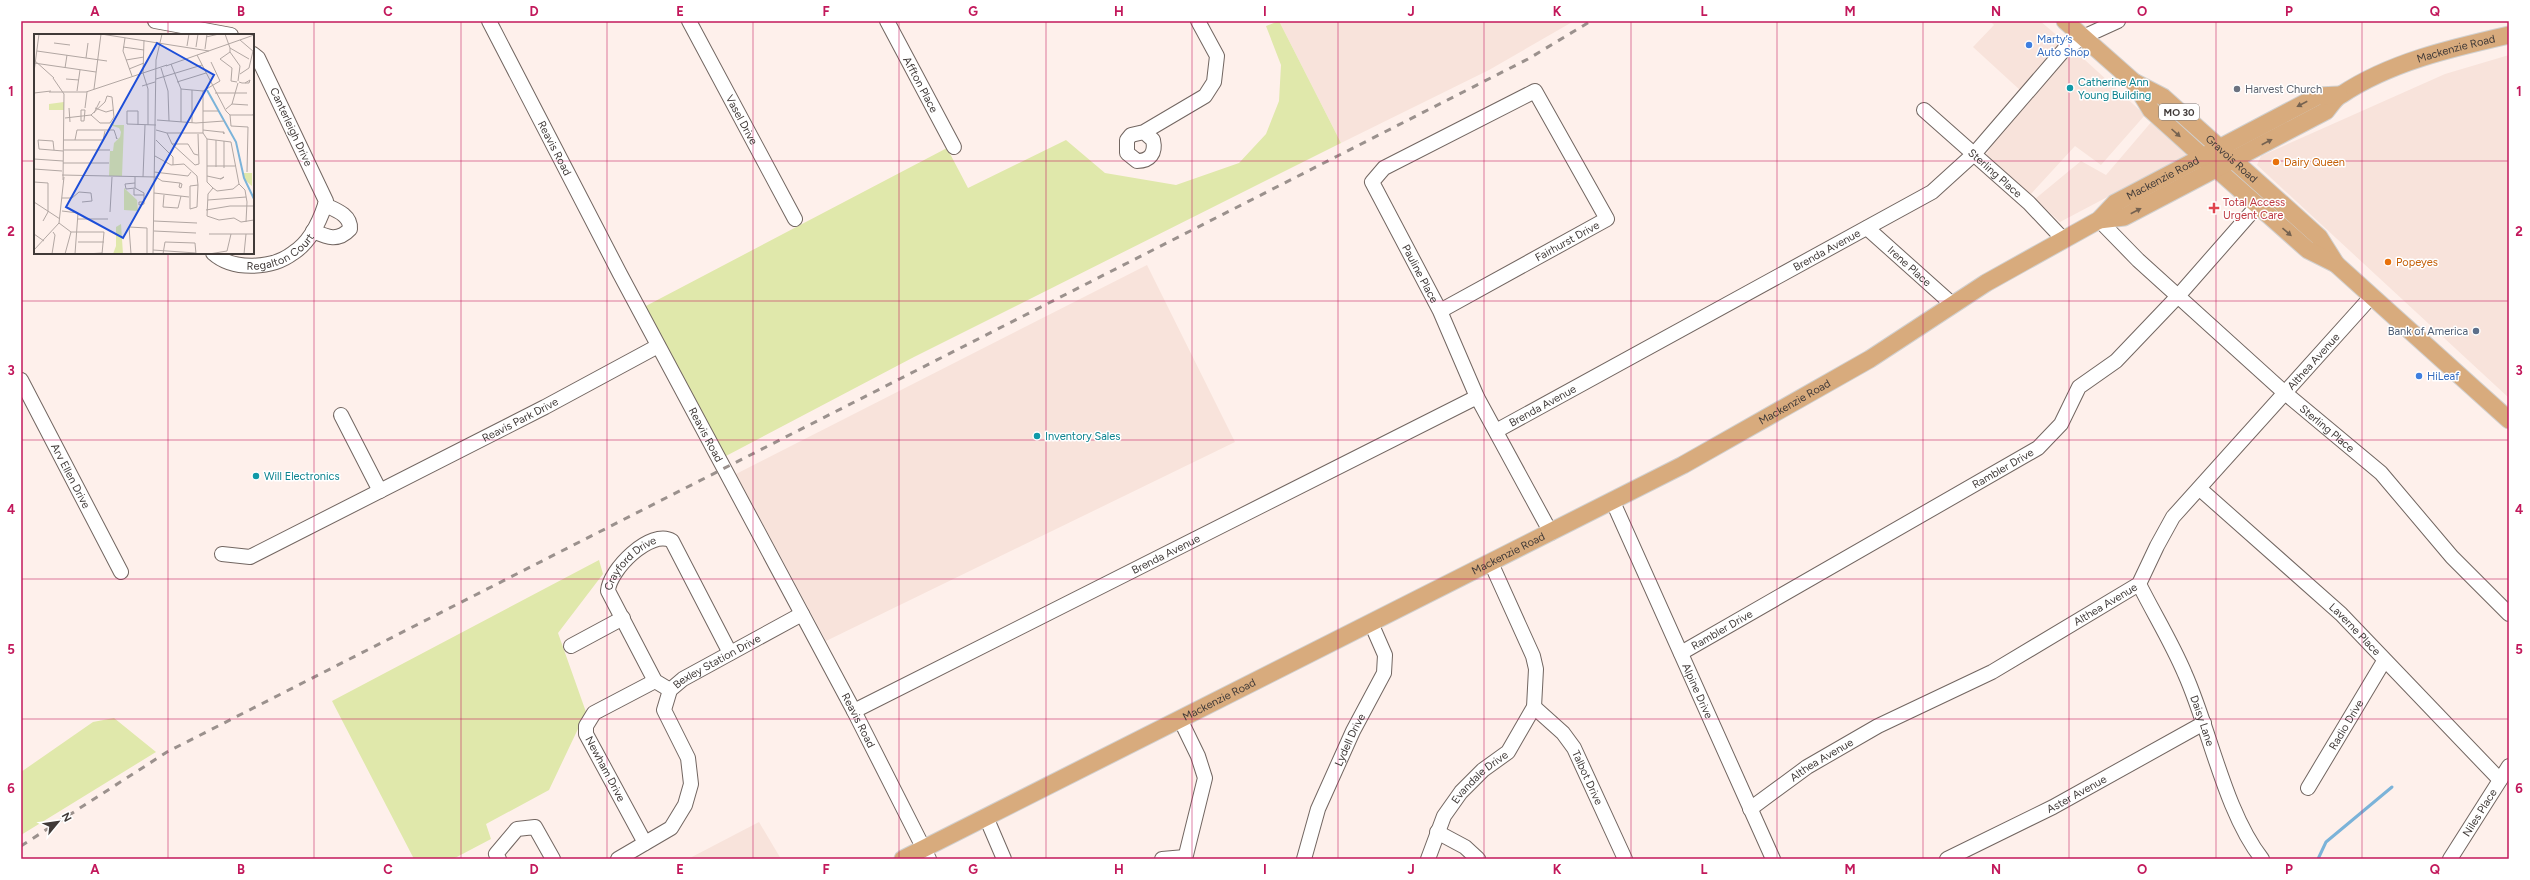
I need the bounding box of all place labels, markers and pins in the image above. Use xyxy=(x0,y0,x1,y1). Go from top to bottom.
place label: Marty’s Auto Shop xyxy=(2037,33,2090,59)
marker: Marty’s Auto Shop xyxy=(2024,40,2034,50)
place label: Catherine Ann Young Building xyxy=(2078,76,2151,102)
marker: Catherine Ann Young Building xyxy=(2065,83,2075,93)
place label: Harvest Church xyxy=(2245,83,2322,96)
marker: Harvest Church xyxy=(2232,84,2242,94)
place label: Dairy Queen xyxy=(2284,156,2345,169)
marker: Dairy Queen xyxy=(2271,157,2281,167)
place label: Total Access Urgent Care xyxy=(2223,196,2285,222)
marker: Total Access Urgent Care xyxy=(2208,202,2220,214)
place label: Popeyes xyxy=(2396,256,2438,269)
marker: Popeyes xyxy=(2383,257,2393,267)
place label: Bank of America xyxy=(2388,325,2468,338)
marker: Bank of America xyxy=(2471,326,2481,336)
place label: HiLeaf xyxy=(2427,370,2460,383)
marker: HiLeaf xyxy=(2414,371,2424,381)
place label: Inventory Sales xyxy=(1045,430,1120,443)
marker: Inventory Sales xyxy=(1032,431,1042,441)
place label: Will Electronics xyxy=(264,470,340,483)
marker: Will Electronics xyxy=(251,471,261,481)

